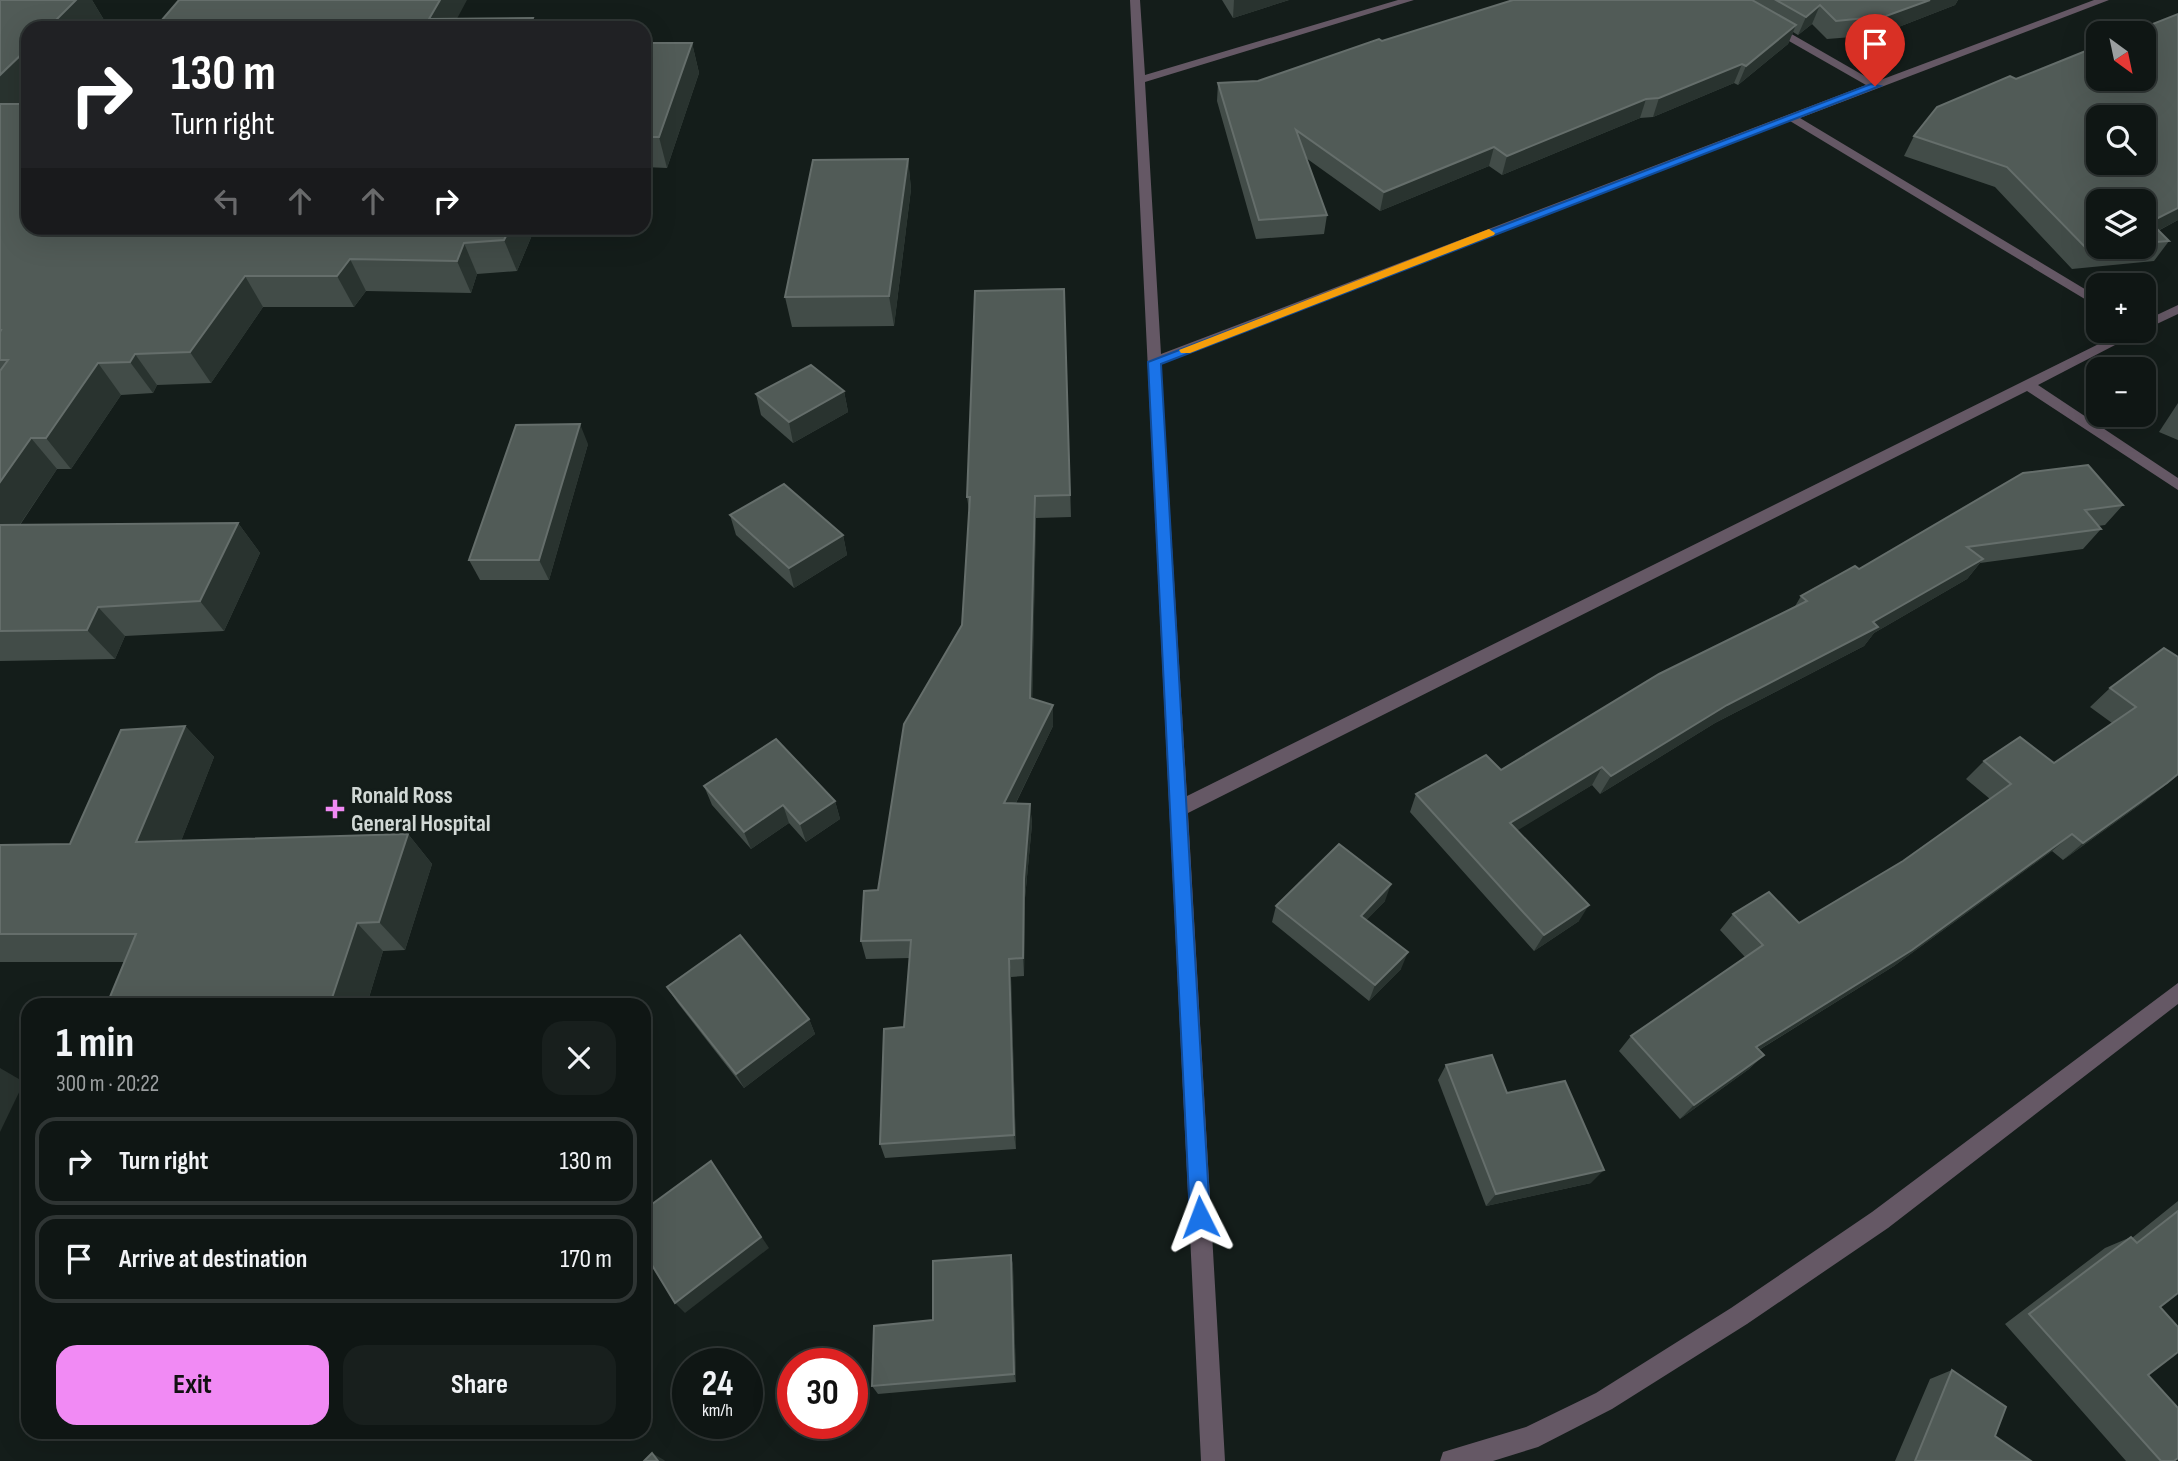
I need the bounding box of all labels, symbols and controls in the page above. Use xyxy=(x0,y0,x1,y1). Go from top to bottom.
pin xyxy=(1845,14,1905,86)
north arrow xyxy=(2086,21,2156,91)
map controls xyxy=(2086,21,2156,427)
icon: arrive xyxy=(1856,25,1894,63)
text: 130 m xyxy=(171,45,276,104)
icon: right xyxy=(56,49,147,140)
text: Turn right xyxy=(171,105,275,144)
button: search xyxy=(2086,105,2156,175)
icon: left xyxy=(208,182,246,220)
icon: ahead xyxy=(281,182,319,220)
icon: ahead xyxy=(354,182,392,220)
icon: right xyxy=(427,182,465,220)
button: layers xyxy=(2086,189,2156,259)
button: + xyxy=(2086,273,2156,343)
button: − xyxy=(2086,357,2156,427)
place label: Ronald Ross General Hospital xyxy=(351,781,491,838)
marker: Ronald Ross General Hospital xyxy=(325,799,345,819)
text: 1 min xyxy=(56,1018,134,1069)
button: close xyxy=(542,1021,616,1095)
text: 300 m · 20:22 xyxy=(56,1070,159,1098)
icon: right xyxy=(60,1142,98,1180)
text: Turn right xyxy=(119,1146,208,1177)
text: 130 m xyxy=(560,1146,612,1177)
position arrow xyxy=(1163,1180,1237,1254)
icon: arrive xyxy=(60,1240,98,1278)
text: Arrive at destination xyxy=(119,1244,307,1275)
text: 170 m xyxy=(560,1244,612,1275)
button: Exit xyxy=(56,1345,329,1425)
button: Share xyxy=(343,1345,616,1425)
speed limit sign: 30 xyxy=(777,1348,868,1439)
text: 24 xyxy=(702,1363,733,1406)
text: km/h xyxy=(702,1400,733,1421)

